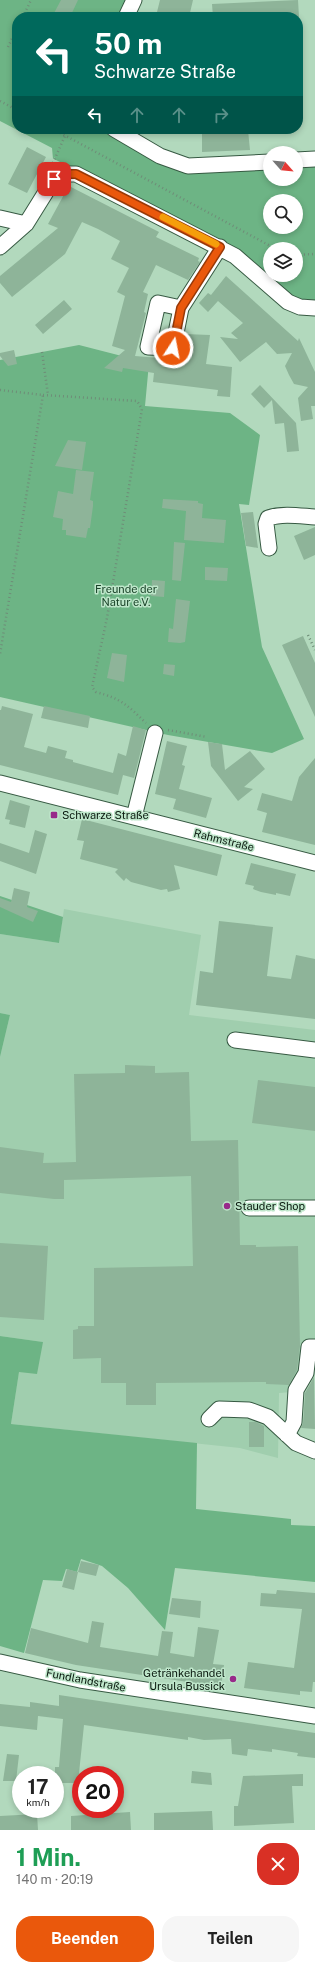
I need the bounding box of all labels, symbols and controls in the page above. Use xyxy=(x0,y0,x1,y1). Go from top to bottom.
text: 50 m xyxy=(94,27,162,60)
icon: left xyxy=(28,28,80,80)
text: Schwarze Straße xyxy=(94,61,236,82)
icon: left xyxy=(84,104,106,126)
icon: ahead xyxy=(126,104,148,126)
icon: ahead xyxy=(168,104,190,126)
icon: right xyxy=(210,104,232,126)
north arrow xyxy=(263,146,303,186)
map controls xyxy=(263,146,303,282)
pin xyxy=(37,162,71,196)
icon: arrive xyxy=(43,168,65,190)
button: search xyxy=(263,194,303,234)
button: layers xyxy=(263,242,303,282)
position arrow xyxy=(152,327,194,369)
park label: Freunde der Natur e.V. xyxy=(95,583,157,608)
place label: Schwarze Straße xyxy=(62,809,149,821)
marker: Schwarze Straße xyxy=(49,810,59,820)
street label: Rahmstraße xyxy=(193,827,255,853)
place label: Stauder Shop xyxy=(235,1200,306,1212)
marker: Stauder Shop xyxy=(222,1201,232,1211)
street label: Fundlandstraße xyxy=(45,1666,127,1694)
place label: Getränkehandel Ursula Bussick xyxy=(143,1667,225,1692)
marker: Getränkehandel Ursula Bussick xyxy=(228,1674,238,1684)
speed limit sign: 20 xyxy=(72,1766,124,1818)
text: 17 xyxy=(27,1775,49,1799)
text: km/h xyxy=(26,1796,50,1808)
text: 1 Min. xyxy=(16,1843,81,1871)
button: close xyxy=(257,1843,299,1885)
text: 140 m · 20:19 xyxy=(16,1872,93,1887)
button: Beenden xyxy=(16,1916,154,1962)
button: Teilen xyxy=(162,1916,299,1962)

